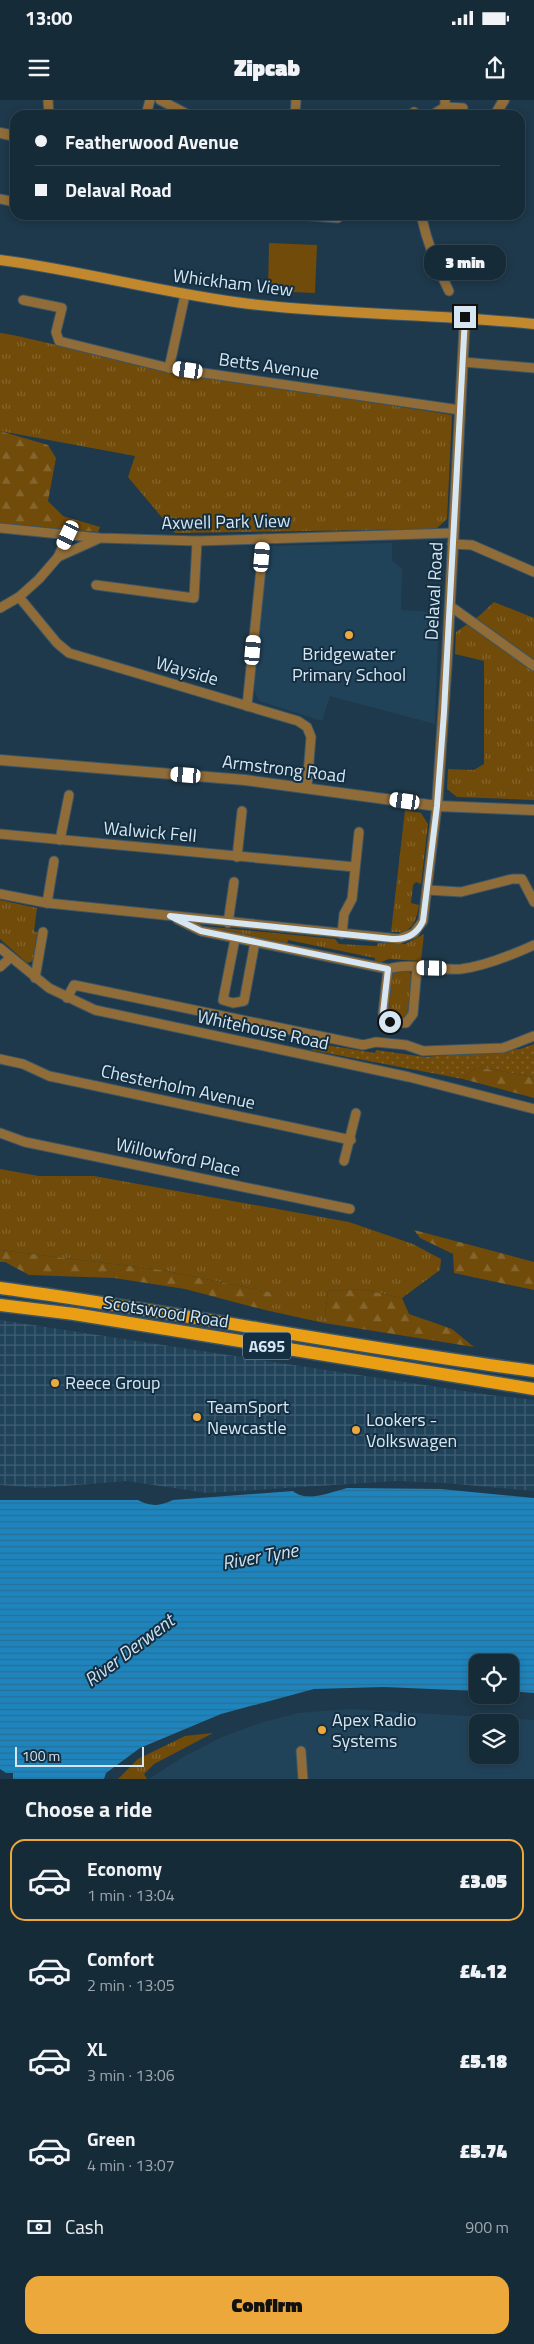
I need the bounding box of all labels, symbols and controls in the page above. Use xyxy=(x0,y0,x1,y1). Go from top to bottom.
text: 13:00 xyxy=(25,3,72,32)
text: Zipcab xyxy=(234,51,300,85)
icon: menu xyxy=(25,54,53,82)
icon: share xyxy=(481,54,509,82)
text: Featherwood Avenue xyxy=(65,127,239,156)
text: Delaval Road xyxy=(65,175,172,204)
callout: 3 min xyxy=(424,244,506,280)
text: 3 min xyxy=(445,250,485,274)
street label: Whickham View xyxy=(171,262,295,303)
route end xyxy=(454,306,476,328)
street label: Betts Avenue xyxy=(217,345,321,386)
car xyxy=(172,360,203,380)
street label: Axwell Park View xyxy=(161,507,291,536)
car xyxy=(54,518,81,552)
car xyxy=(253,541,270,573)
street label: Delaval Road xyxy=(417,541,450,641)
marker: Bridgewater Primary School xyxy=(343,629,355,641)
car xyxy=(244,634,261,666)
place label: Bridgewater Primary School xyxy=(292,640,406,688)
street label: Wayside xyxy=(153,649,222,692)
street label: Armstrong Road xyxy=(221,748,347,789)
car xyxy=(170,766,201,784)
car xyxy=(389,791,420,811)
street label: Walwick Fell xyxy=(102,814,198,849)
car xyxy=(416,960,447,976)
street label: Whitehouse Road xyxy=(195,1002,331,1057)
route start xyxy=(379,1011,401,1033)
street label: Chesterholm Avenue xyxy=(98,1057,258,1116)
street label: Willowford Place xyxy=(113,1130,243,1183)
street label: Scotswood Road xyxy=(101,1288,231,1335)
road number: A695 xyxy=(243,1332,291,1360)
place label: Reece Group xyxy=(65,1369,161,1396)
marker: Reece Group xyxy=(49,1377,61,1389)
place label: TeamSport Newcastle xyxy=(207,1393,290,1441)
place label: Lookers - Volkswagen xyxy=(366,1406,457,1454)
marker: TeamSport Newcastle xyxy=(191,1411,203,1423)
marker: Lookers - Volkswagen xyxy=(350,1424,362,1436)
water label: River Tyne xyxy=(220,1534,301,1576)
water label: River Derwent xyxy=(78,1605,181,1693)
map controls xyxy=(469,1654,519,1764)
button: locate xyxy=(469,1654,519,1704)
place label: Apex Radio Systems xyxy=(332,1706,416,1754)
button: layers xyxy=(469,1714,519,1764)
marker: Apex Radio Systems xyxy=(316,1724,328,1736)
scale bar xyxy=(15,1744,144,1767)
text: 100 m xyxy=(22,1745,60,1766)
text: Choose a ride xyxy=(25,1792,152,1826)
text: Economy xyxy=(87,1854,162,1883)
icon: car xyxy=(27,1858,72,1903)
text: £3.05 xyxy=(460,1866,507,1895)
text: 1 min · 13:04 xyxy=(87,1883,175,1907)
text: Comfort xyxy=(87,1944,154,1973)
icon: car xyxy=(27,1948,72,1993)
text: £4.12 xyxy=(460,1956,507,1985)
text: 2 min · 13:05 xyxy=(87,1973,175,1997)
text: XL xyxy=(87,2034,107,2063)
icon: car xyxy=(27,2038,72,2083)
text: £5.18 xyxy=(460,2046,507,2075)
text: 3 min · 13:06 xyxy=(87,2063,175,2087)
text: Green xyxy=(87,2124,136,2153)
icon: car xyxy=(27,2128,72,2173)
text: £5.74 xyxy=(460,2136,507,2165)
text: 4 min · 13:07 xyxy=(87,2153,175,2177)
text: Cash xyxy=(65,2212,104,2241)
icon: cash xyxy=(25,2213,53,2241)
text: 900 m xyxy=(465,2215,509,2239)
button: Confirm xyxy=(25,2276,509,2334)

